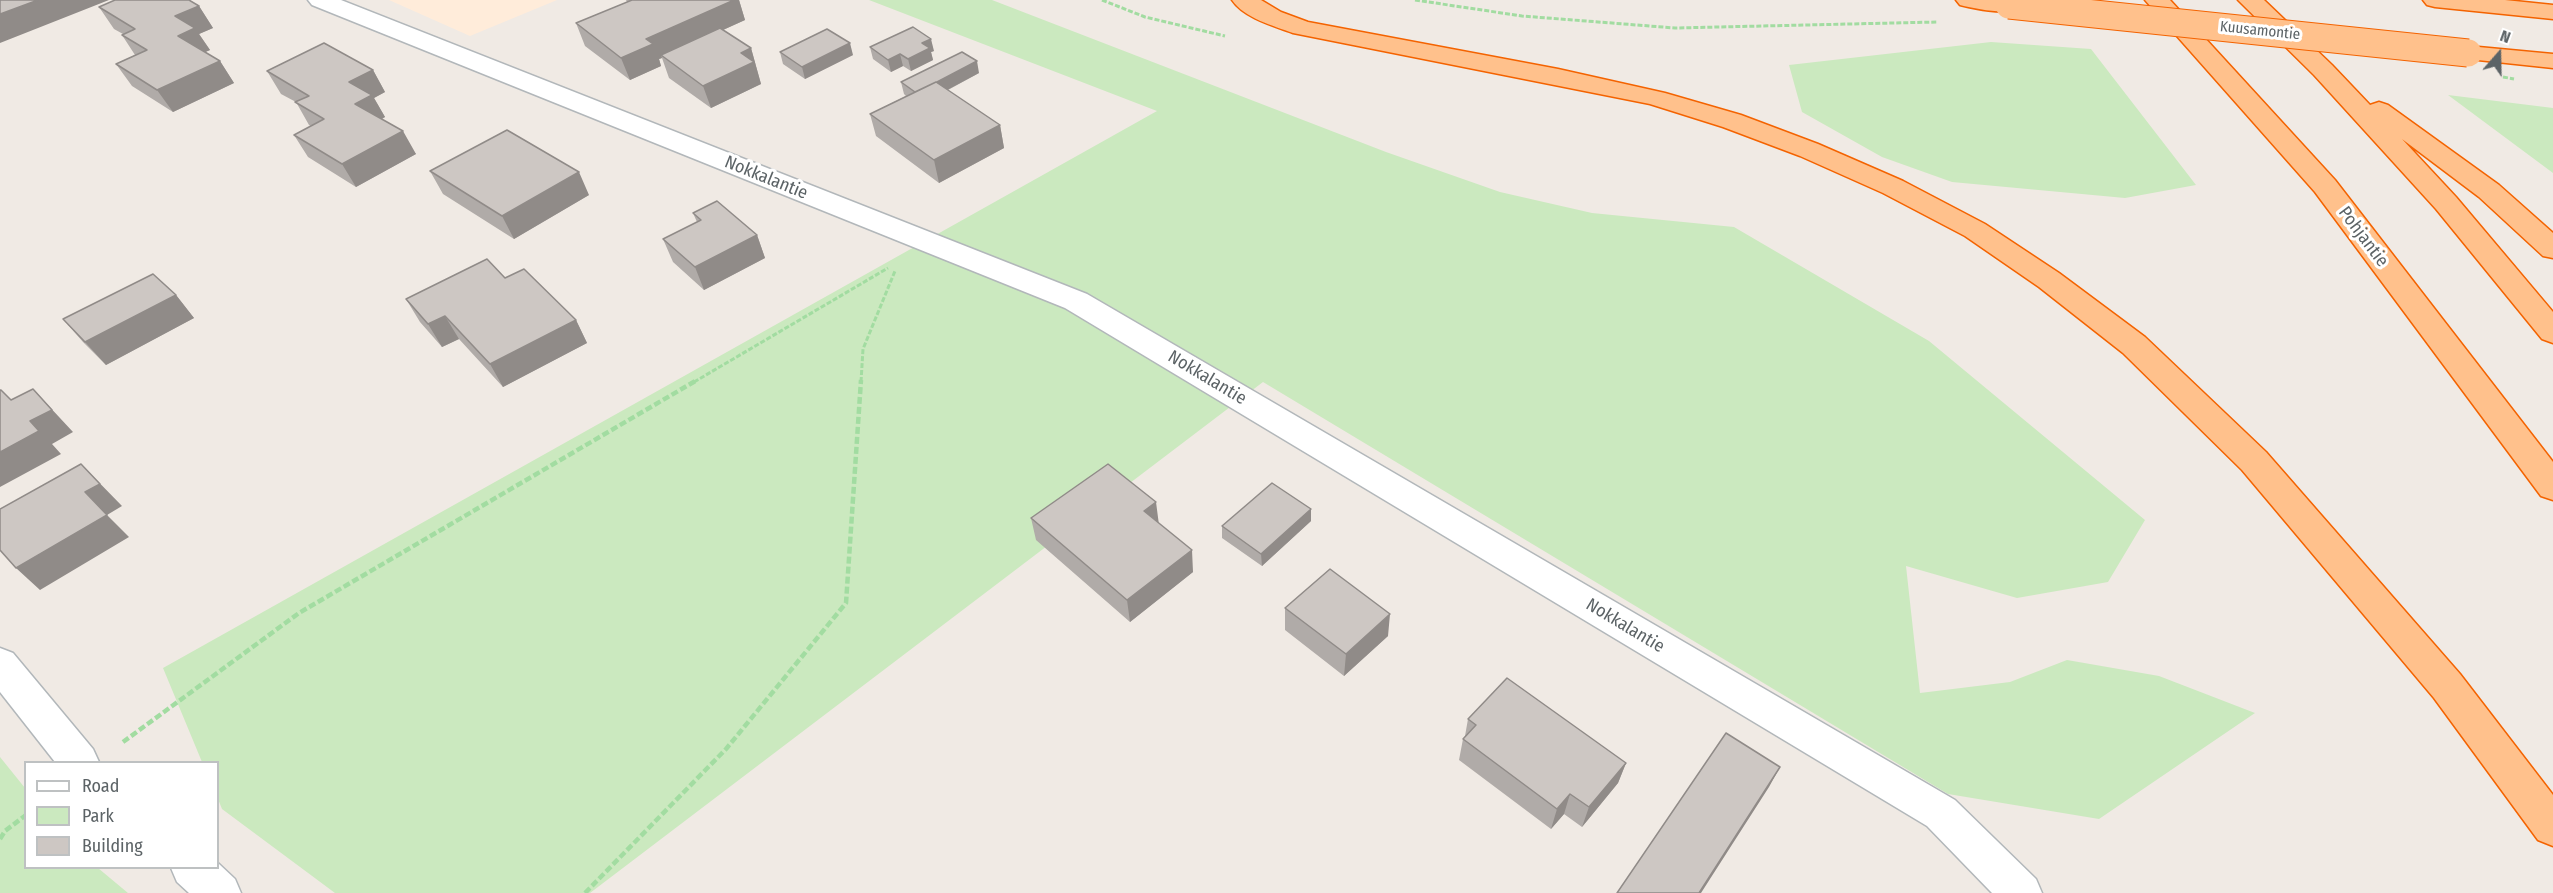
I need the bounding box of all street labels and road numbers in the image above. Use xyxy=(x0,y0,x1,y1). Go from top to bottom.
street label: Kuusamontie xyxy=(2219,18,2301,44)
street label: Nokkalantie xyxy=(721,152,811,204)
street label: Pohjantie xyxy=(2333,203,2393,271)
street label: Nokkalantie xyxy=(1164,346,1250,410)
street label: Nokkalantie xyxy=(1582,594,1668,658)

